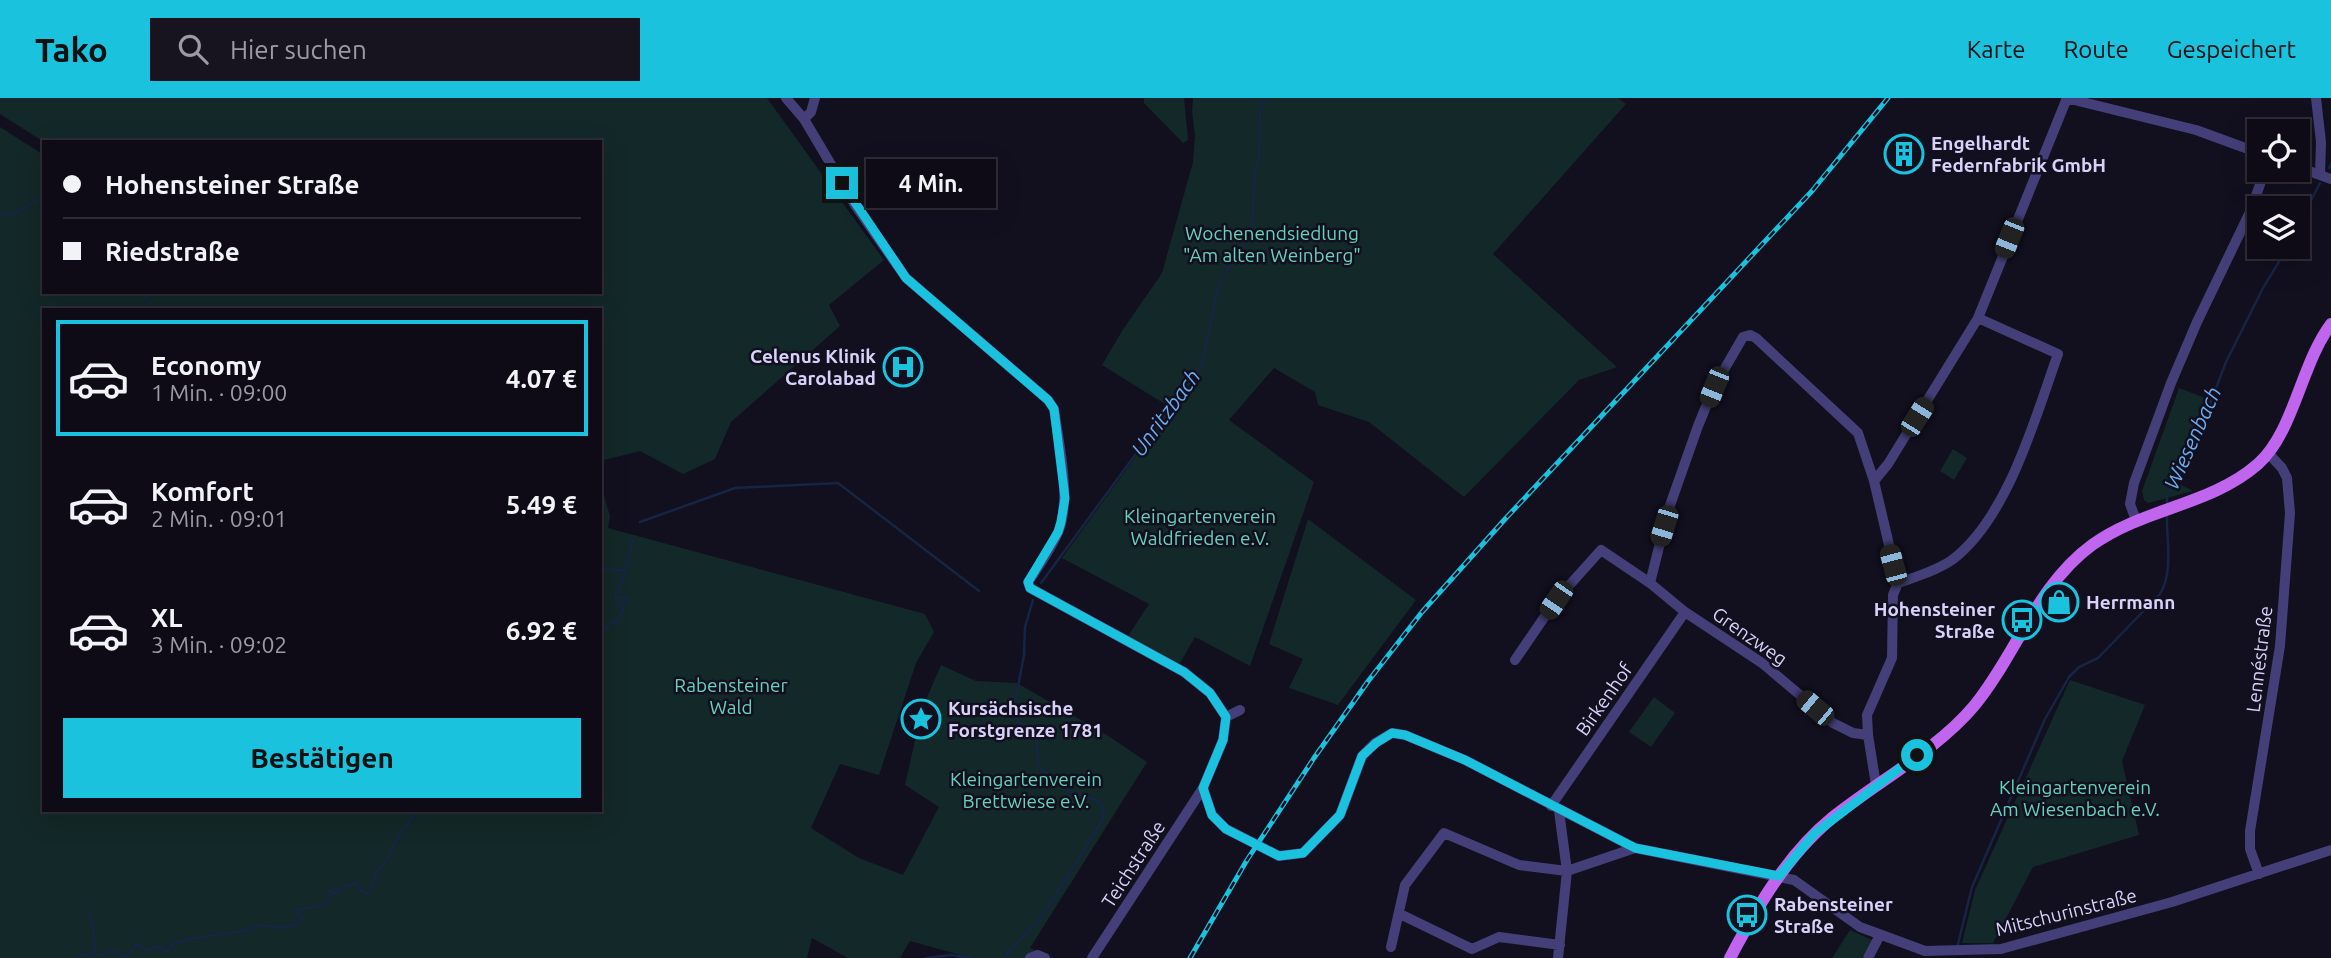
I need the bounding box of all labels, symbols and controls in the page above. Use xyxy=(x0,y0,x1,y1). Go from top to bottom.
search box xyxy=(150,18,640,81)
icon: search xyxy=(174,30,212,68)
text: Tako xyxy=(35,31,108,68)
text: Hier suchen xyxy=(230,35,367,64)
text: Karte xyxy=(1967,36,2025,63)
text: Route xyxy=(2063,36,2129,63)
text: Gespeichert xyxy=(2167,36,2296,63)
map controls xyxy=(2247,119,2310,259)
button: locate xyxy=(2247,119,2310,182)
place label: Engelhardt Federnfabrik GmbH xyxy=(1931,132,2106,176)
building icon: Engelhardt Federnfabrik GmbH xyxy=(1883,133,1925,175)
callout: 4 Min. xyxy=(866,158,996,208)
route end xyxy=(826,167,858,199)
text: Hohensteiner Straße xyxy=(105,170,360,199)
text: 4 Min. xyxy=(899,171,963,196)
button: layers xyxy=(2247,196,2310,259)
car xyxy=(1992,215,2027,261)
park label: Wochenendsiedlung "Am alten Weinberg" xyxy=(1183,222,1361,266)
text: Riedstraße xyxy=(105,237,240,266)
place label: Celenus Klinik Carolabad xyxy=(750,345,876,389)
hospital icon: Celenus Klinik Carolabad xyxy=(882,346,924,388)
icon: car xyxy=(67,347,130,410)
text: Economy xyxy=(151,351,261,380)
text: 4.07 € xyxy=(506,364,577,393)
water label: Unritzbach xyxy=(1126,364,1205,460)
car xyxy=(1697,364,1732,410)
text: 1 Min. · 09:00 xyxy=(151,380,287,405)
water label: Wiesenbach xyxy=(2159,383,2225,493)
car xyxy=(1897,394,1938,440)
icon: car xyxy=(67,473,130,536)
text: Komfort xyxy=(151,477,254,506)
text: 5.49 € xyxy=(506,490,577,519)
car xyxy=(1648,503,1681,549)
park label: Kleingartenverein Waldfrieden e.V. xyxy=(1124,505,1276,549)
text: 2 Min. · 09:01 xyxy=(151,506,287,531)
car xyxy=(1878,542,1909,588)
car xyxy=(1536,577,1577,623)
shop icon: Herrmann xyxy=(2038,581,2080,623)
place label: Herrmann xyxy=(2086,591,2175,613)
place label: Hohensteiner Straße xyxy=(1874,598,1995,642)
icon: car xyxy=(67,599,130,662)
bus stop icon: Hohensteiner Straße xyxy=(2001,599,2043,641)
street label: Grenzweg xyxy=(1708,602,1792,670)
text: XL xyxy=(151,603,182,632)
street label: Lennéstraße xyxy=(2242,605,2276,713)
text: 6.92 € xyxy=(506,616,577,645)
text: 3 Min. · 09:02 xyxy=(151,632,287,657)
street label: Birkenhof xyxy=(1571,658,1637,740)
park label: Rabensteiner Wald xyxy=(674,674,788,718)
car xyxy=(1793,686,1838,730)
place label: Kursächsische Forstgrenze 1781 xyxy=(948,697,1103,741)
place icon: Kursächsische Forstgrenze 1781 xyxy=(900,698,942,740)
button: Bestätigen xyxy=(63,718,581,798)
route start xyxy=(1901,739,1933,771)
park label: Kleingartenverein Brettwiese e.V. xyxy=(950,768,1102,812)
park label: Kleingartenverein Am Wiesenbach e.V. xyxy=(1990,776,2160,820)
street label: Teichstraße xyxy=(1097,816,1169,912)
street label: Mitschurinstraße xyxy=(1993,884,2139,940)
place label: Rabensteiner Straße xyxy=(1774,893,1893,937)
bus stop icon: Rabensteiner Straße xyxy=(1726,894,1768,936)

